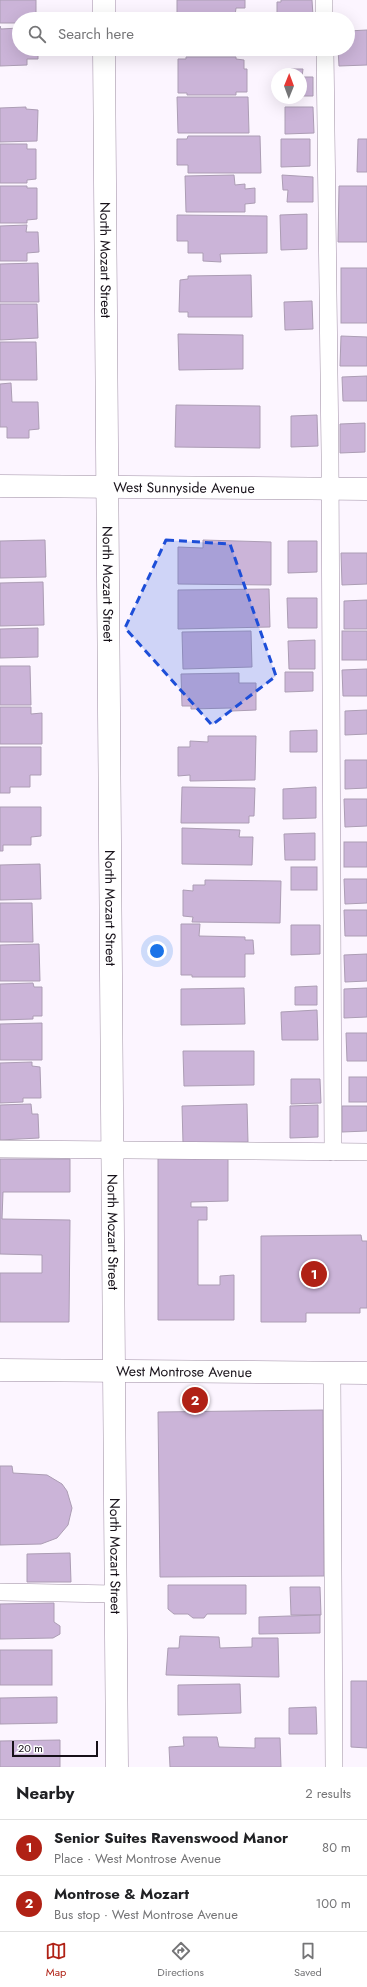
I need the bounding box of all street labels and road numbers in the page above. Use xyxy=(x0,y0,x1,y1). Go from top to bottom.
street label: North Mozart Street xyxy=(95,202,116,319)
street label: West Sunnyside Avenue xyxy=(113,477,255,498)
street label: North Mozart Street xyxy=(98,526,118,643)
street label: North Mozart Street xyxy=(100,850,121,967)
street label: North Mozart Street xyxy=(103,1174,123,1291)
street label: West Montrose Avenue xyxy=(116,1361,252,1382)
street label: North Mozart Street xyxy=(105,1498,126,1615)

